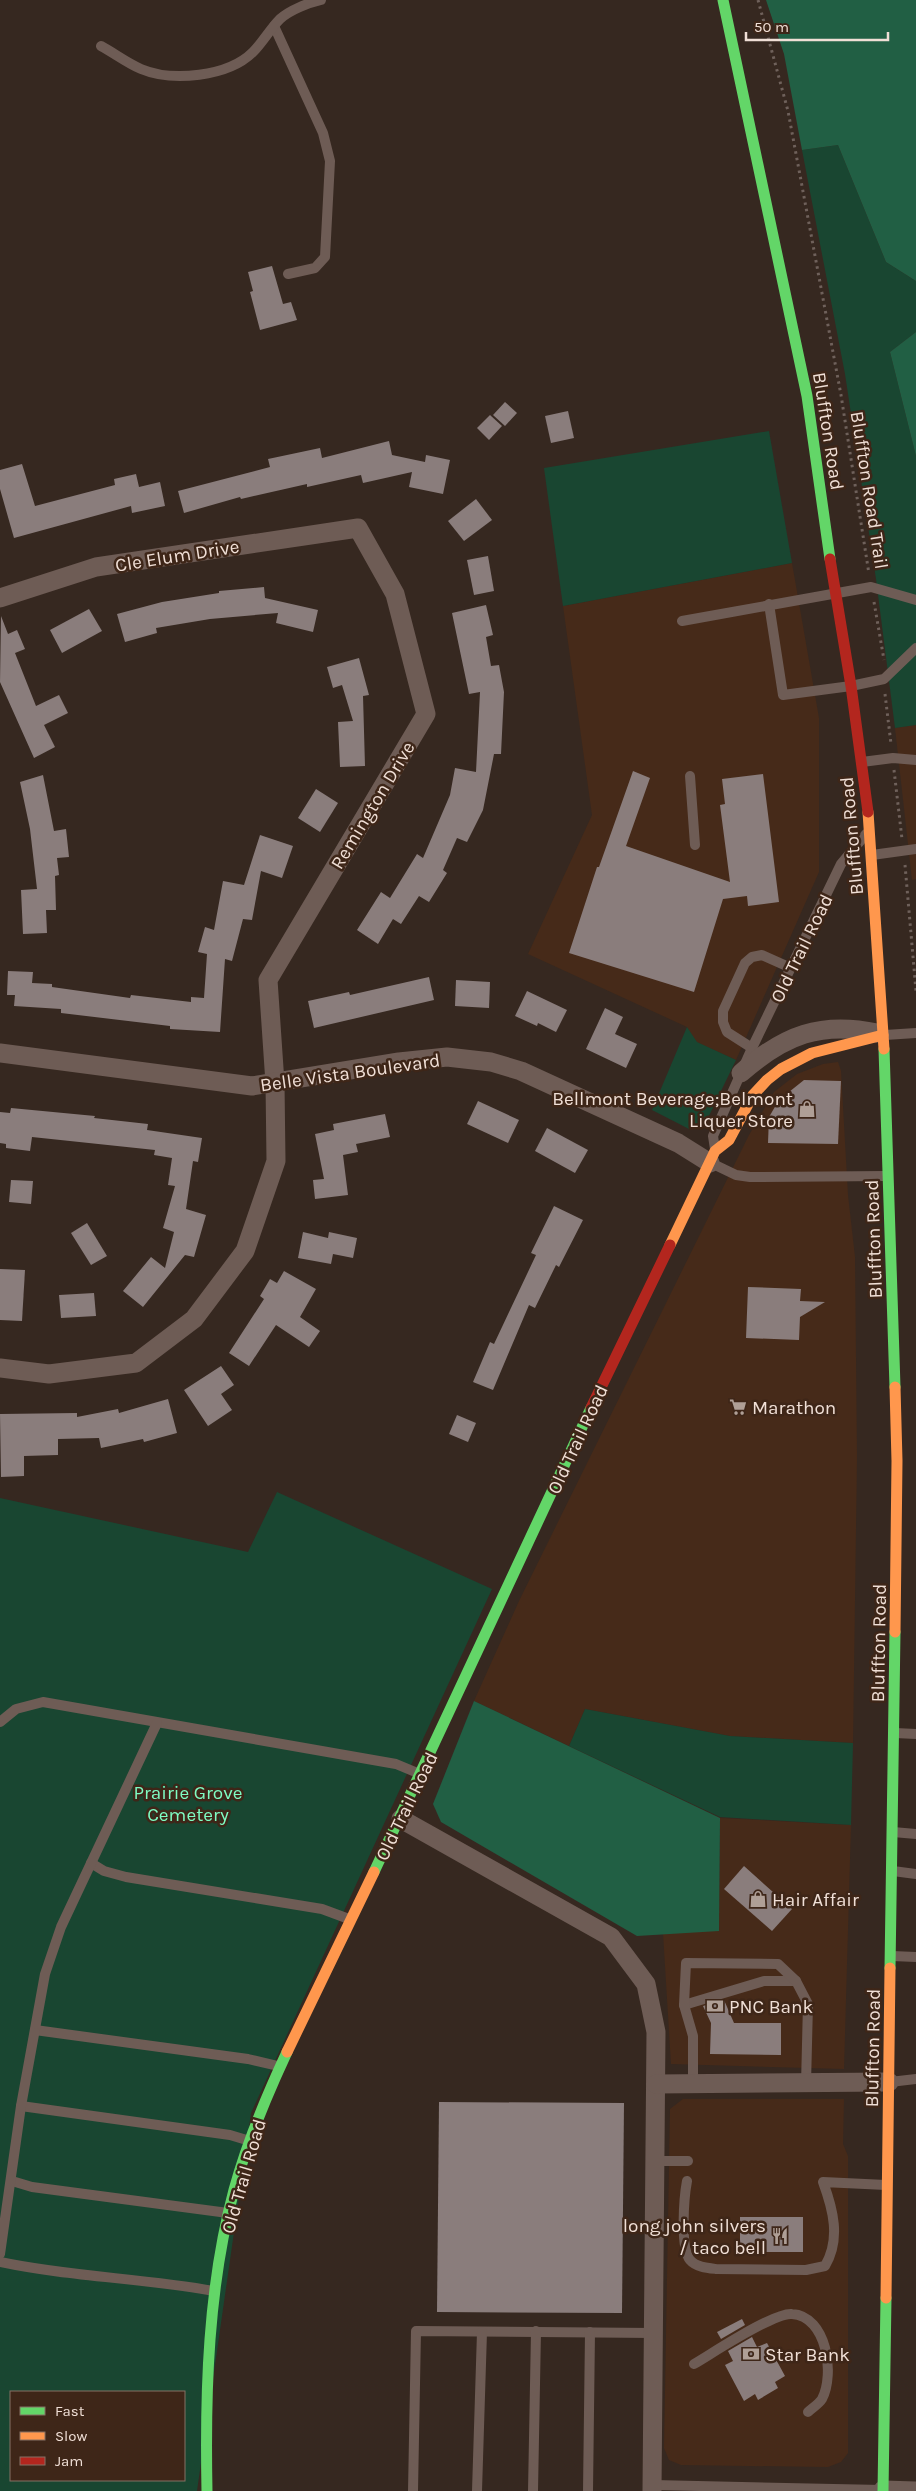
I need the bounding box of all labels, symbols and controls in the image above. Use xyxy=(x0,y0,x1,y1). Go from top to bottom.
scale bar xyxy=(746,10,888,42)
text: 50 m xyxy=(754,18,789,36)
street label: Bluffton Road xyxy=(808,371,848,492)
street label: Bluffton Road Trail xyxy=(846,409,892,571)
street label: Cle Elum Drive xyxy=(114,535,241,577)
street label: Remington Drive xyxy=(326,738,420,873)
street label: Bluffton Road xyxy=(836,776,868,896)
street label: Old Trail Road xyxy=(766,891,838,1006)
street label: Belle Vista Boulevard xyxy=(259,1049,442,1097)
place label: Bellmont Beverage;Belmont Liquer Store xyxy=(552,1088,793,1132)
shop icon: Bellmont Beverage;Belmont Liquer Store xyxy=(797,1099,817,1119)
street label: Bluffton Road xyxy=(861,1179,887,1299)
street label: Old Trail Road xyxy=(543,1381,613,1498)
supermarket icon: Marathon xyxy=(728,1397,748,1417)
place label: Marathon xyxy=(752,1397,836,1419)
street label: Bluffton Road xyxy=(867,1583,891,1703)
street label: Old Trail Road xyxy=(371,1749,443,1864)
park label: Prairie Grove Cemetery xyxy=(133,1782,243,1826)
shop icon: Hair Affair xyxy=(748,1889,768,1909)
place label: Hair Affair xyxy=(772,1889,859,1911)
street label: Bluffton Road xyxy=(861,1988,885,2108)
bank icon: PNC Bank xyxy=(705,1996,725,2016)
place label: PNC Bank xyxy=(729,1996,813,2018)
street label: Old Trail Road xyxy=(217,2117,271,2236)
place label: long john silvers / taco bell xyxy=(623,2215,766,2259)
restaurant icon: long john silvers / taco bell xyxy=(770,2226,790,2246)
bank icon: Star Bank xyxy=(741,2344,761,2364)
place label: Star Bank xyxy=(765,2344,850,2366)
legend xyxy=(10,2391,185,2481)
text: Fast xyxy=(55,2402,85,2420)
text: Slow xyxy=(55,2427,87,2445)
text: Jam xyxy=(55,2452,83,2470)

